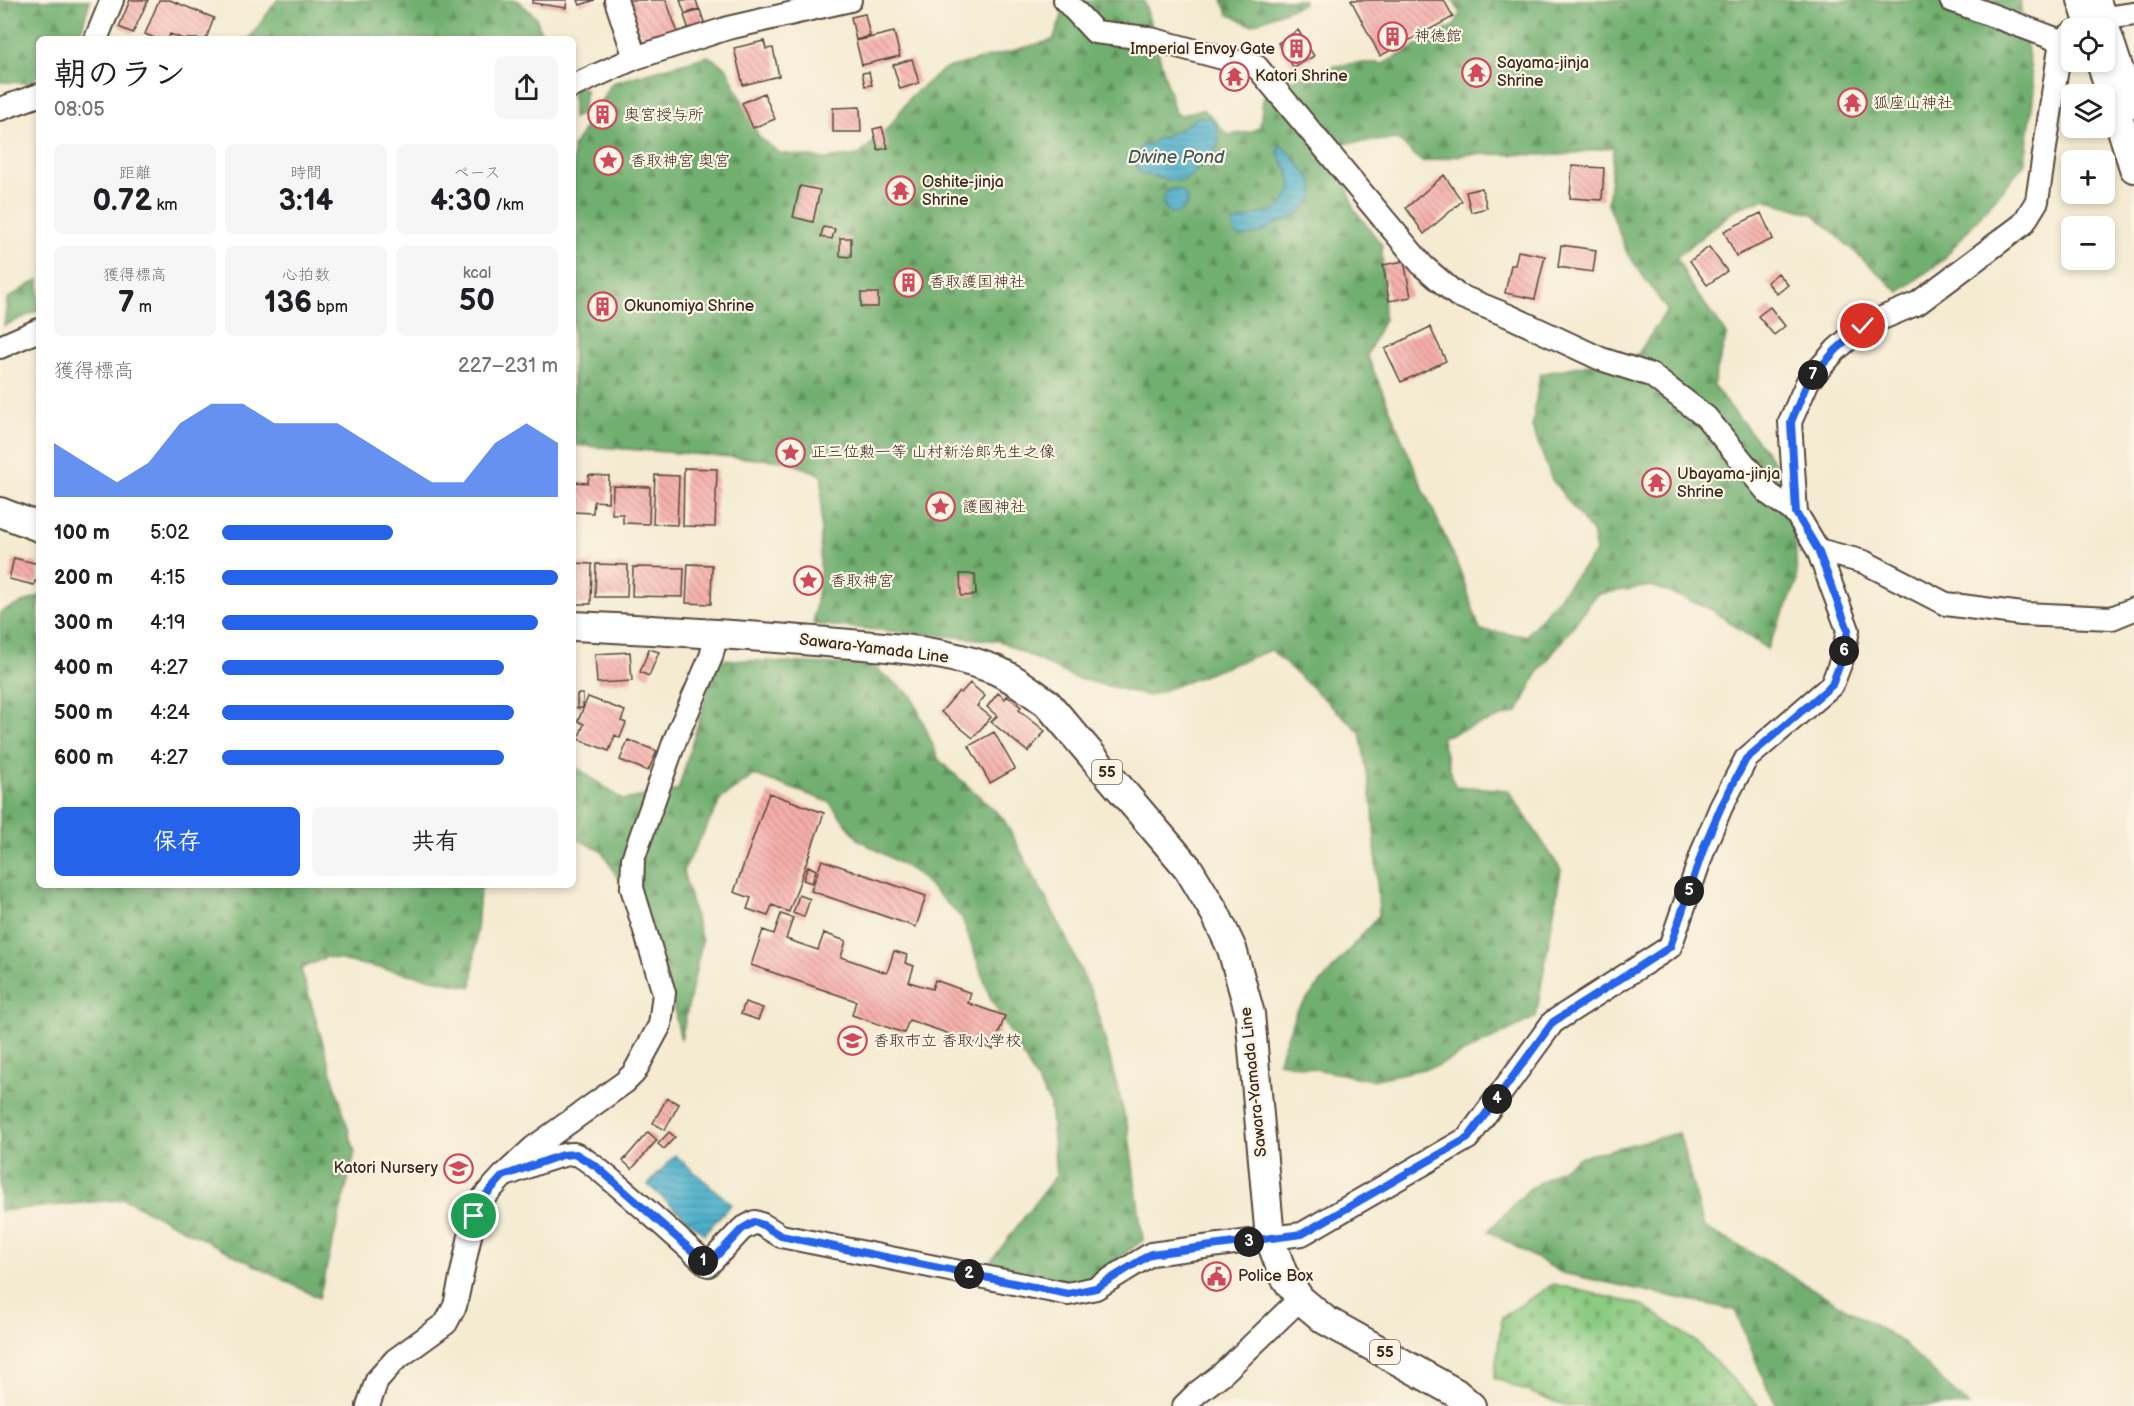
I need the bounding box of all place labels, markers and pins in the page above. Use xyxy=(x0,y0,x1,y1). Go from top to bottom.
building icon: 神徳館 xyxy=(1377,20,1409,52)
place label: 神徳館 xyxy=(1414,27,1462,46)
building icon: Imperial Envoy Gate xyxy=(1280,33,1312,65)
place label: Imperial Envoy Gate xyxy=(1130,40,1276,59)
place label: Sayama-jinja Shrine xyxy=(1497,54,1589,91)
temple icon: Sayama-jinja Shrine xyxy=(1460,56,1492,88)
temple icon: Katori Shrine xyxy=(1218,60,1250,92)
place label: Katori Shrine xyxy=(1255,67,1348,86)
temple icon: 狐座山神社 xyxy=(1836,87,1868,119)
place label: 狐座山神社 xyxy=(1873,94,1953,113)
building icon: 奥宮授与所 xyxy=(587,99,619,131)
place label: 奥宮授与所 xyxy=(624,106,704,125)
place icon: 香取神宮 奥宮 xyxy=(593,145,625,177)
place label: 香取神宮 奥宮 xyxy=(630,152,730,171)
place label: Oshite-jinja Shrine xyxy=(922,173,1004,210)
temple icon: Oshite-jinja Shrine xyxy=(885,175,917,207)
building icon: 香取護国神社 xyxy=(892,266,924,298)
place label: 香取護国神社 xyxy=(929,273,1025,292)
building icon: Okunomiya Shrine xyxy=(587,290,619,322)
place label: Okunomiya Shrine xyxy=(624,297,755,316)
pin xyxy=(1837,300,1888,351)
pin: 7 xyxy=(1798,360,1828,390)
place icon: 正三位勲一等 山村新治郎先生之像 xyxy=(774,436,806,468)
place label: 正三位勲一等 山村新治郎先生之像 xyxy=(811,443,1055,462)
place label: Ubayama-jinja Shrine xyxy=(1677,465,1780,502)
temple icon: Ubayama-jinja Shrine xyxy=(1640,467,1672,499)
place icon: 護國神社 xyxy=(925,491,957,523)
place label: 護國神社 xyxy=(962,498,1026,517)
place icon: 香取神宮 xyxy=(793,565,825,597)
place label: 香取神宮 xyxy=(830,572,894,591)
pin: 6 xyxy=(1829,636,1859,666)
pin: 5 xyxy=(1674,876,1704,906)
school or university icon: 香取市立 香取小学校 xyxy=(836,1025,868,1057)
place label: 香取市立 香取小学校 xyxy=(873,1032,1021,1051)
pin: 4 xyxy=(1482,1084,1512,1114)
school or university icon: Katori Nursery xyxy=(443,1152,475,1184)
place label: Katori Nursery xyxy=(334,1159,439,1178)
pin xyxy=(448,1190,499,1241)
pin: 3 xyxy=(1234,1227,1264,1257)
pin: 1 xyxy=(688,1246,718,1276)
pin: 2 xyxy=(954,1259,984,1289)
public building icon: Police Box xyxy=(1201,1260,1233,1292)
place label: Police Box xyxy=(1238,1267,1314,1286)

